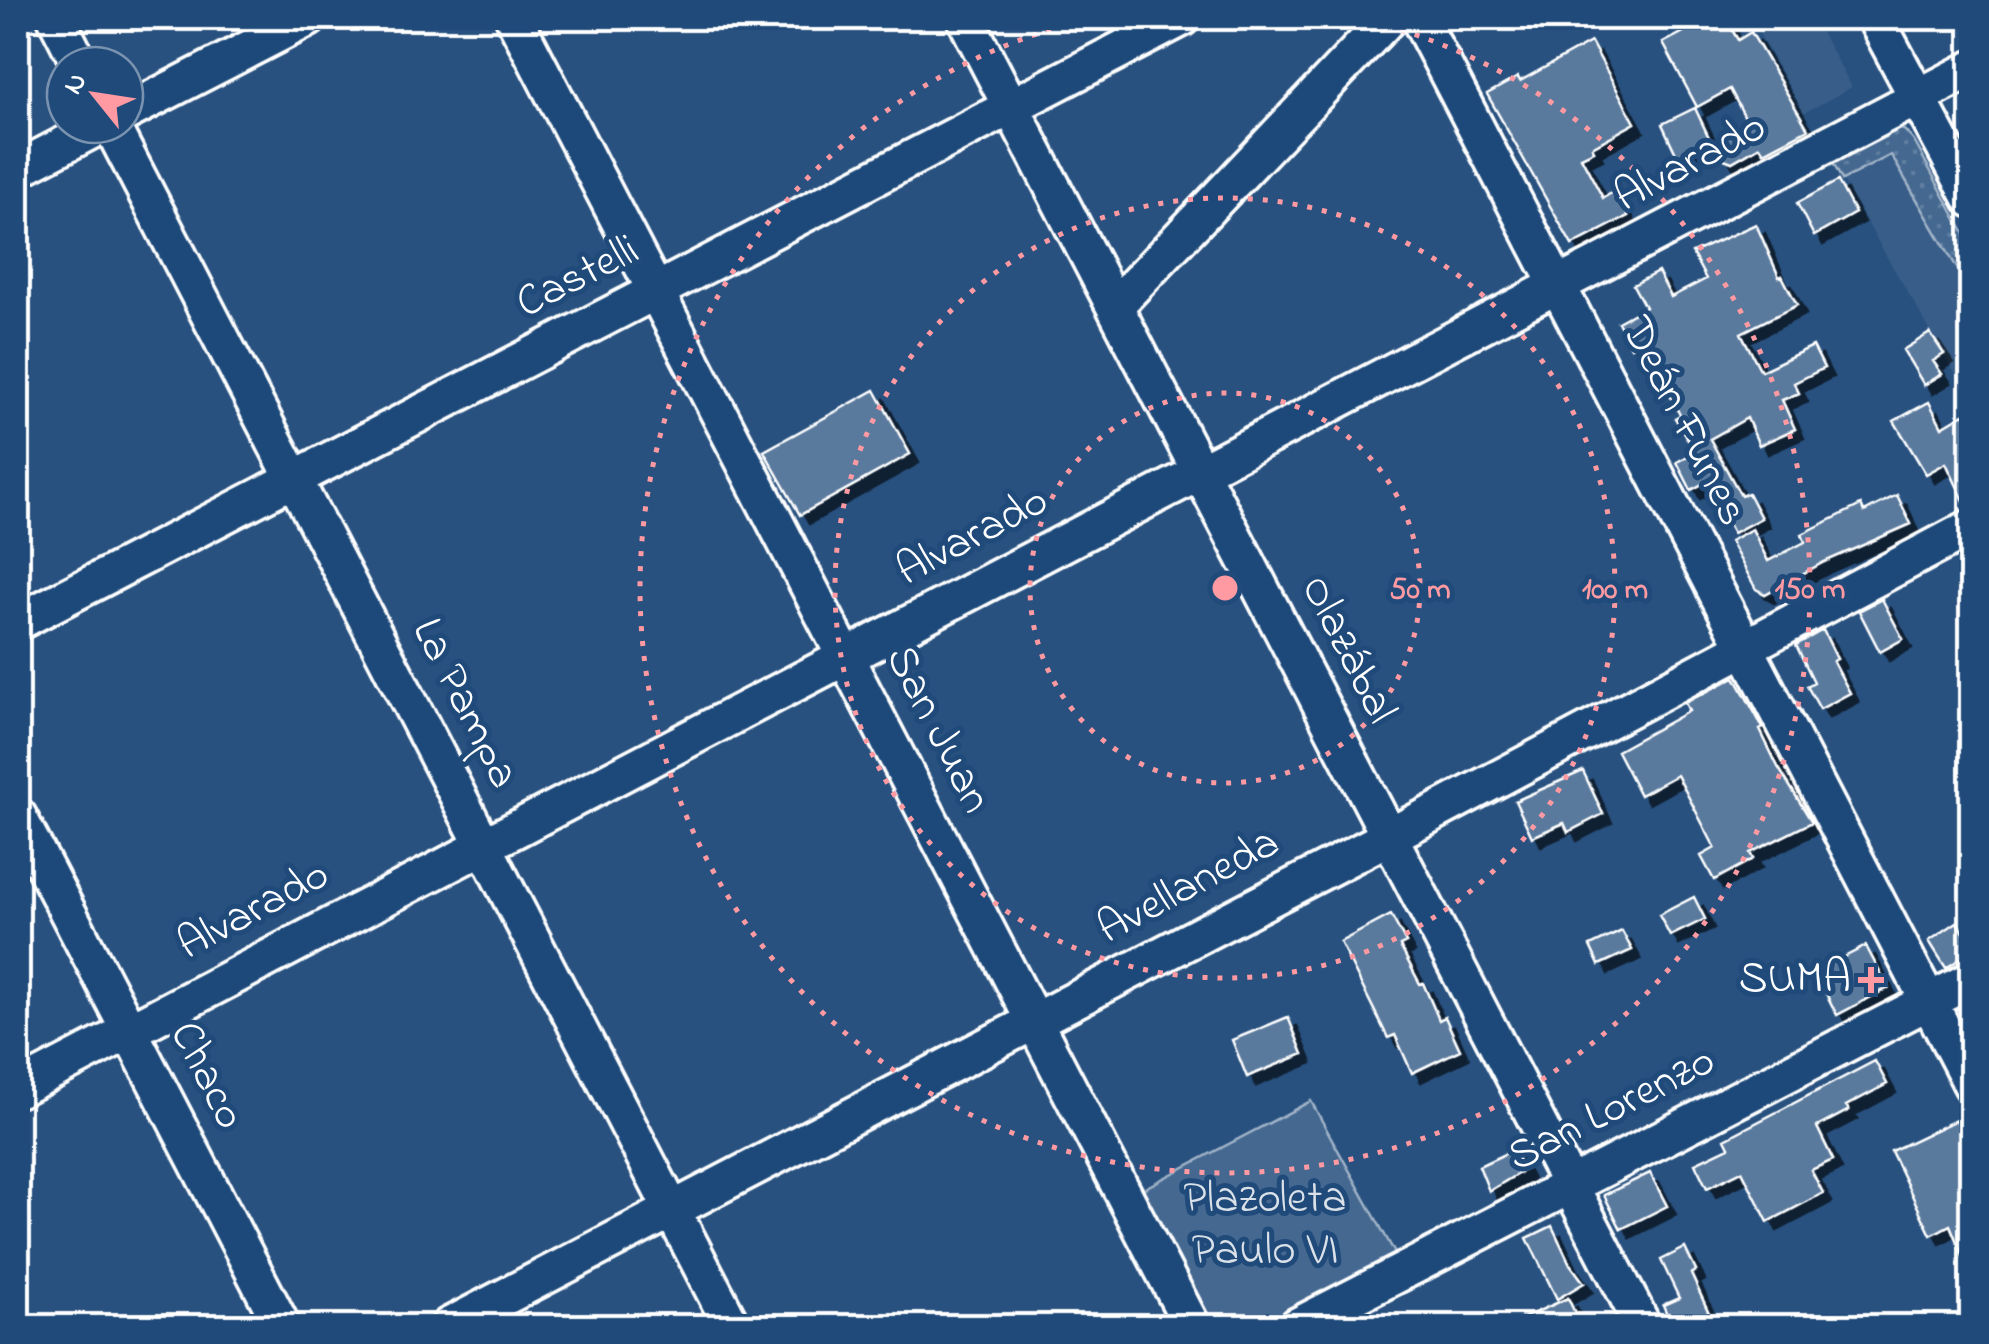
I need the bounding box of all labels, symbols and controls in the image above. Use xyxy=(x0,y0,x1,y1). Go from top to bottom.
north arrow xyxy=(45,45,145,145)
text: N xyxy=(54,66,99,103)
street label: Alvarado xyxy=(1603,95,1779,231)
street label: Castelli xyxy=(505,219,651,337)
street label: Deán Funes xyxy=(1602,305,1764,538)
street label: Alvarado xyxy=(885,469,1061,605)
street label: Olazábal xyxy=(1282,564,1412,736)
text: 50 m xyxy=(1390,569,1450,613)
text: 100 m xyxy=(1582,569,1648,613)
text: 150 m xyxy=(1775,569,1845,613)
centre of rings xyxy=(1207,570,1243,606)
street label: La Pampa xyxy=(393,607,535,801)
street label: San Juan xyxy=(867,635,1007,825)
street label: Avellaneda xyxy=(1086,811,1292,963)
street label: Alvarado xyxy=(166,843,342,979)
place label: SUMA xyxy=(1739,947,1851,1013)
marker: SUMA xyxy=(1860,969,1882,991)
street label: Chaco xyxy=(151,1010,261,1142)
street label: San Lorenzo xyxy=(1497,1029,1727,1191)
park label: Plazoleta Paulo VI xyxy=(1183,1167,1347,1285)

